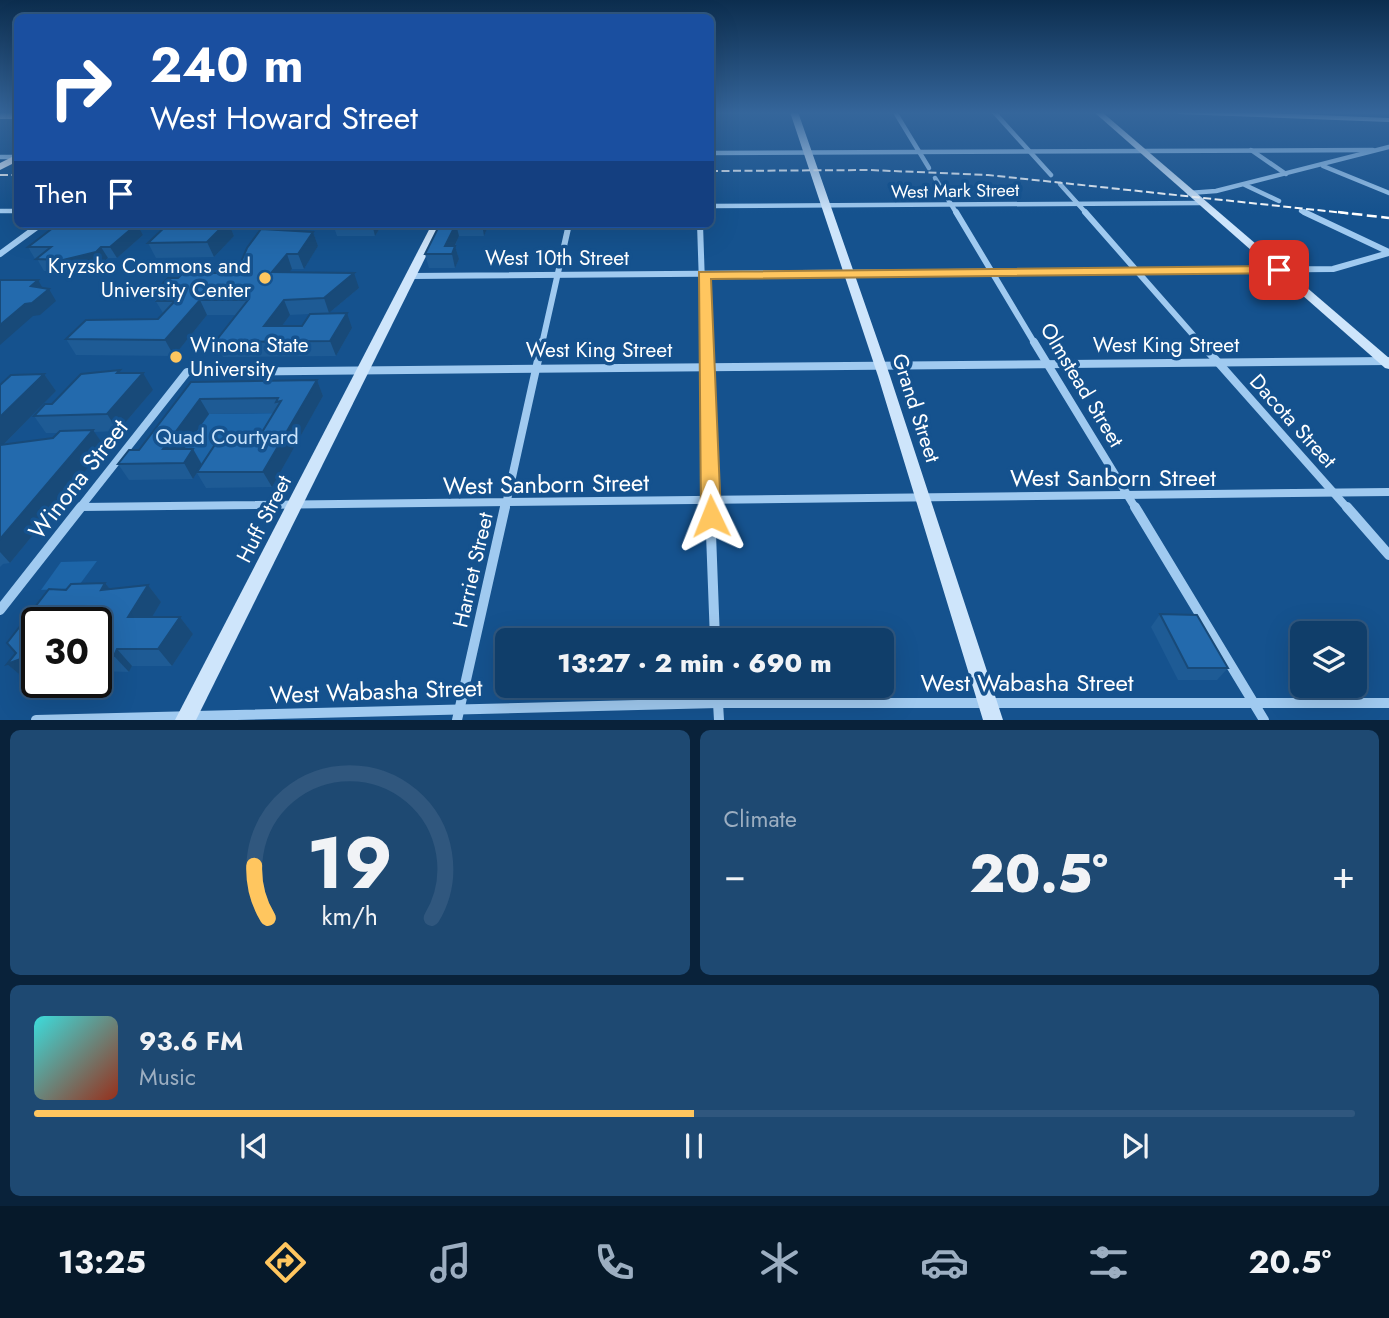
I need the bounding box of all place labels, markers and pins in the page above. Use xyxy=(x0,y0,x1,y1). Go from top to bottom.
pin xyxy=(1249,240,1309,300)
place label: Kryzsko Commons and University Center xyxy=(48,251,252,305)
marker: Kryzsko Commons and University Center xyxy=(257,270,273,286)
place label: Winona State University xyxy=(190,330,309,384)
marker: Winona State University xyxy=(168,349,184,365)

